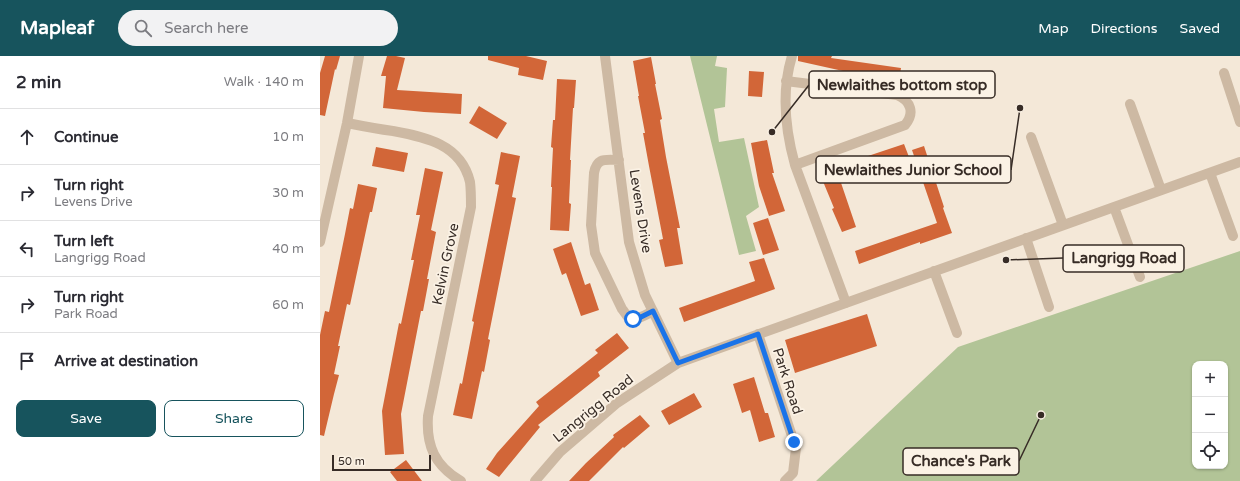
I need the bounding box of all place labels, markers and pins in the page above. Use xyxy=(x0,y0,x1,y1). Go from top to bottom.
callout: Newlaithes bottom stop xyxy=(809,71,995,98)
callout: Newlaithes Junior School xyxy=(816,156,1011,183)
callout: Langrigg Road xyxy=(1063,245,1184,272)
callout: Chance's Park xyxy=(903,448,1019,475)

